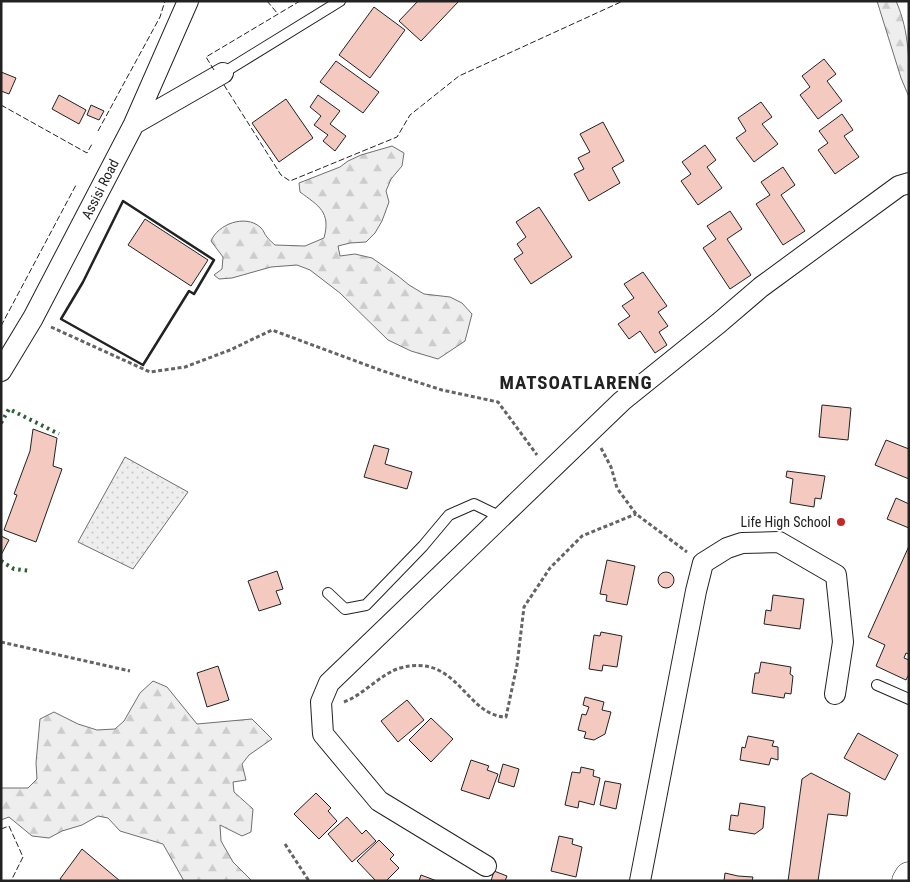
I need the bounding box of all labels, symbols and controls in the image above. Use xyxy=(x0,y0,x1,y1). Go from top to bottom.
street label: Assisi Road xyxy=(78,156,122,222)
district label: MATSOATLARENG xyxy=(499,371,653,394)
place label: Life High School xyxy=(741,514,831,530)
marker: Life High School xyxy=(835,516,847,528)

